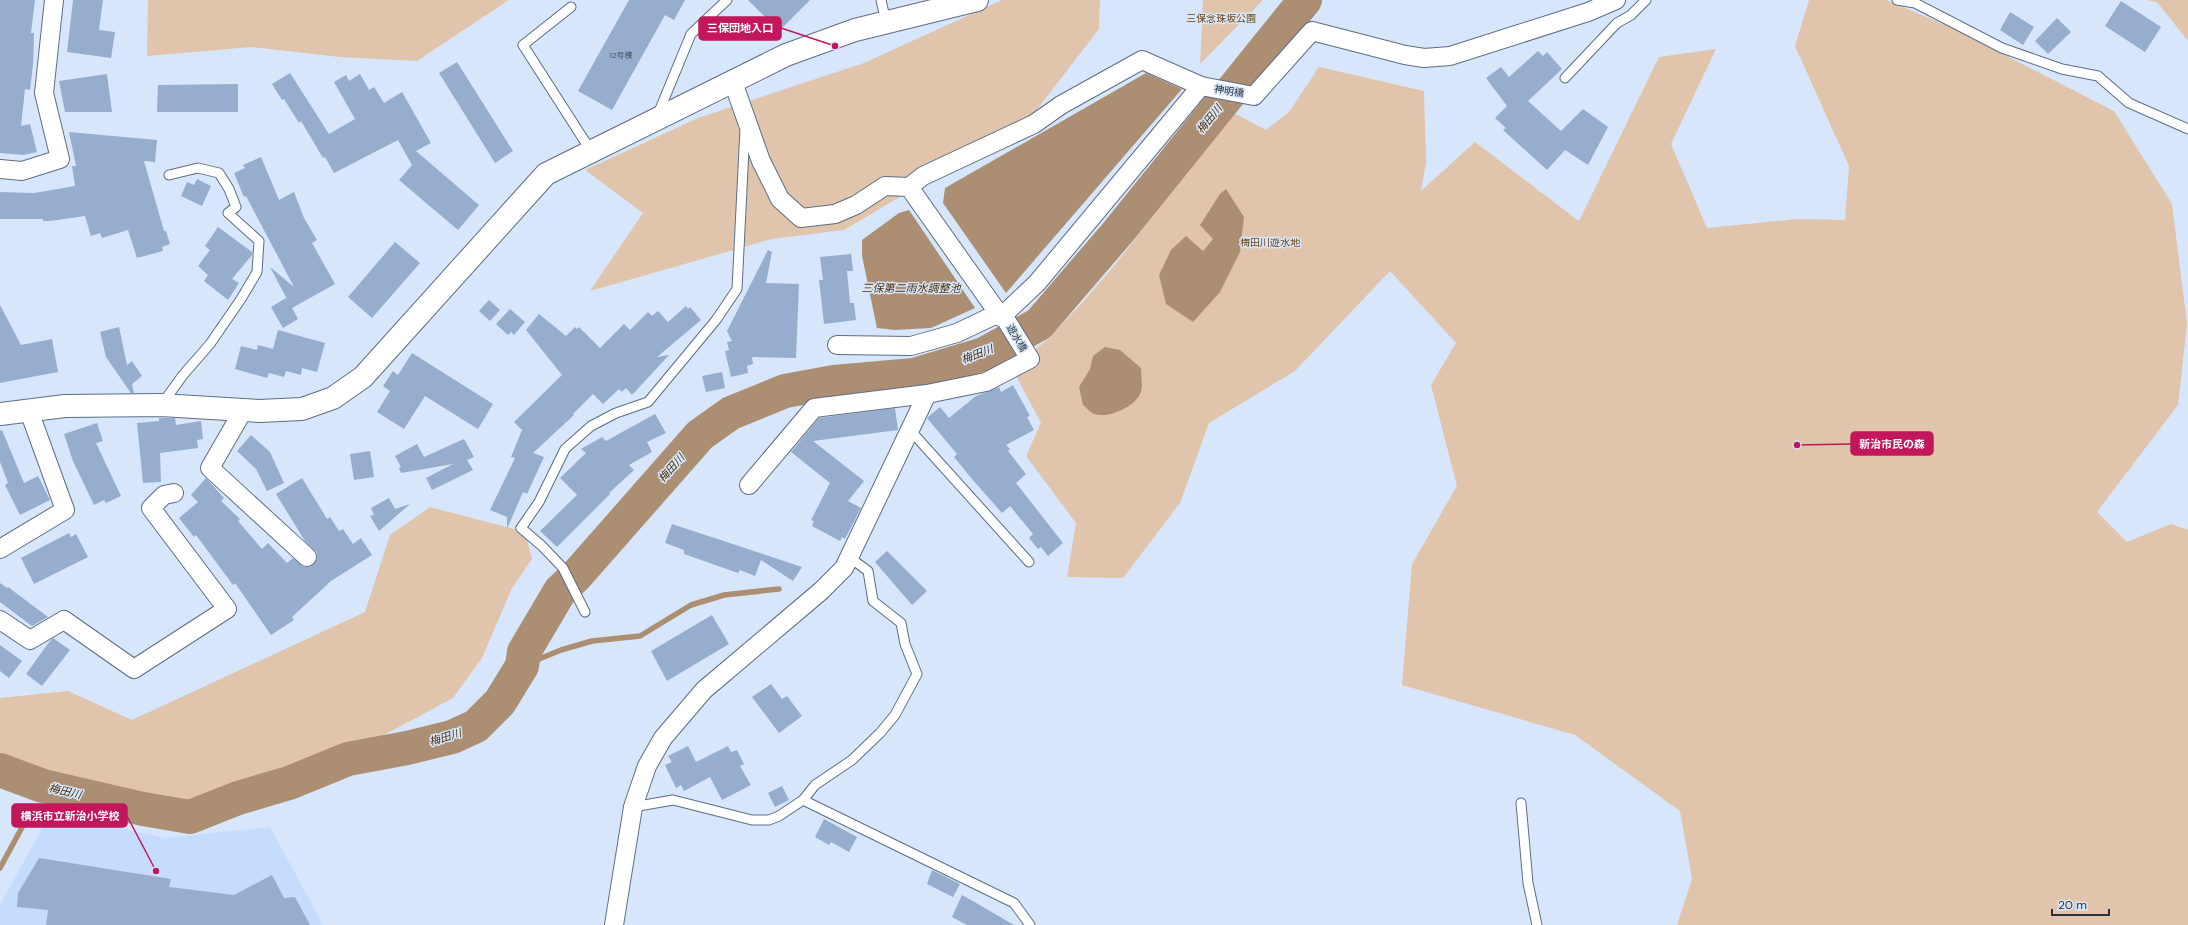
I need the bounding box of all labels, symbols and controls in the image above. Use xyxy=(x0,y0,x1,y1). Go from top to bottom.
park label: 三保念珠坂公園 xyxy=(1186,12,1256,25)
callout: 三保団地入口 xyxy=(699,17,781,40)
text: 三保団地入口 xyxy=(707,21,773,35)
house number: 12号棟 xyxy=(609,50,633,60)
street label: 神明橋 xyxy=(1213,82,1245,100)
water label: 梅田川 xyxy=(1193,101,1225,136)
park label: 梅田川遊水地 xyxy=(1240,236,1301,249)
water label: 三保第二雨水調整池 xyxy=(862,281,961,295)
street label: 遊水橋 xyxy=(1004,322,1030,354)
water label: 梅田川 xyxy=(959,341,996,366)
callout: 新治市民の森 xyxy=(1851,432,1933,455)
text: 新治市民の森 xyxy=(1859,437,1925,451)
water label: 梅田川 xyxy=(655,450,688,485)
water label: 梅田川 xyxy=(427,725,464,749)
water label: 梅田川 xyxy=(47,780,84,802)
callout: 横浜市立新治小学校 xyxy=(12,804,127,827)
text: 横浜市立新治小学校 xyxy=(21,809,120,823)
scale bar xyxy=(2052,891,2109,917)
text: 20 m xyxy=(2058,897,2087,913)

